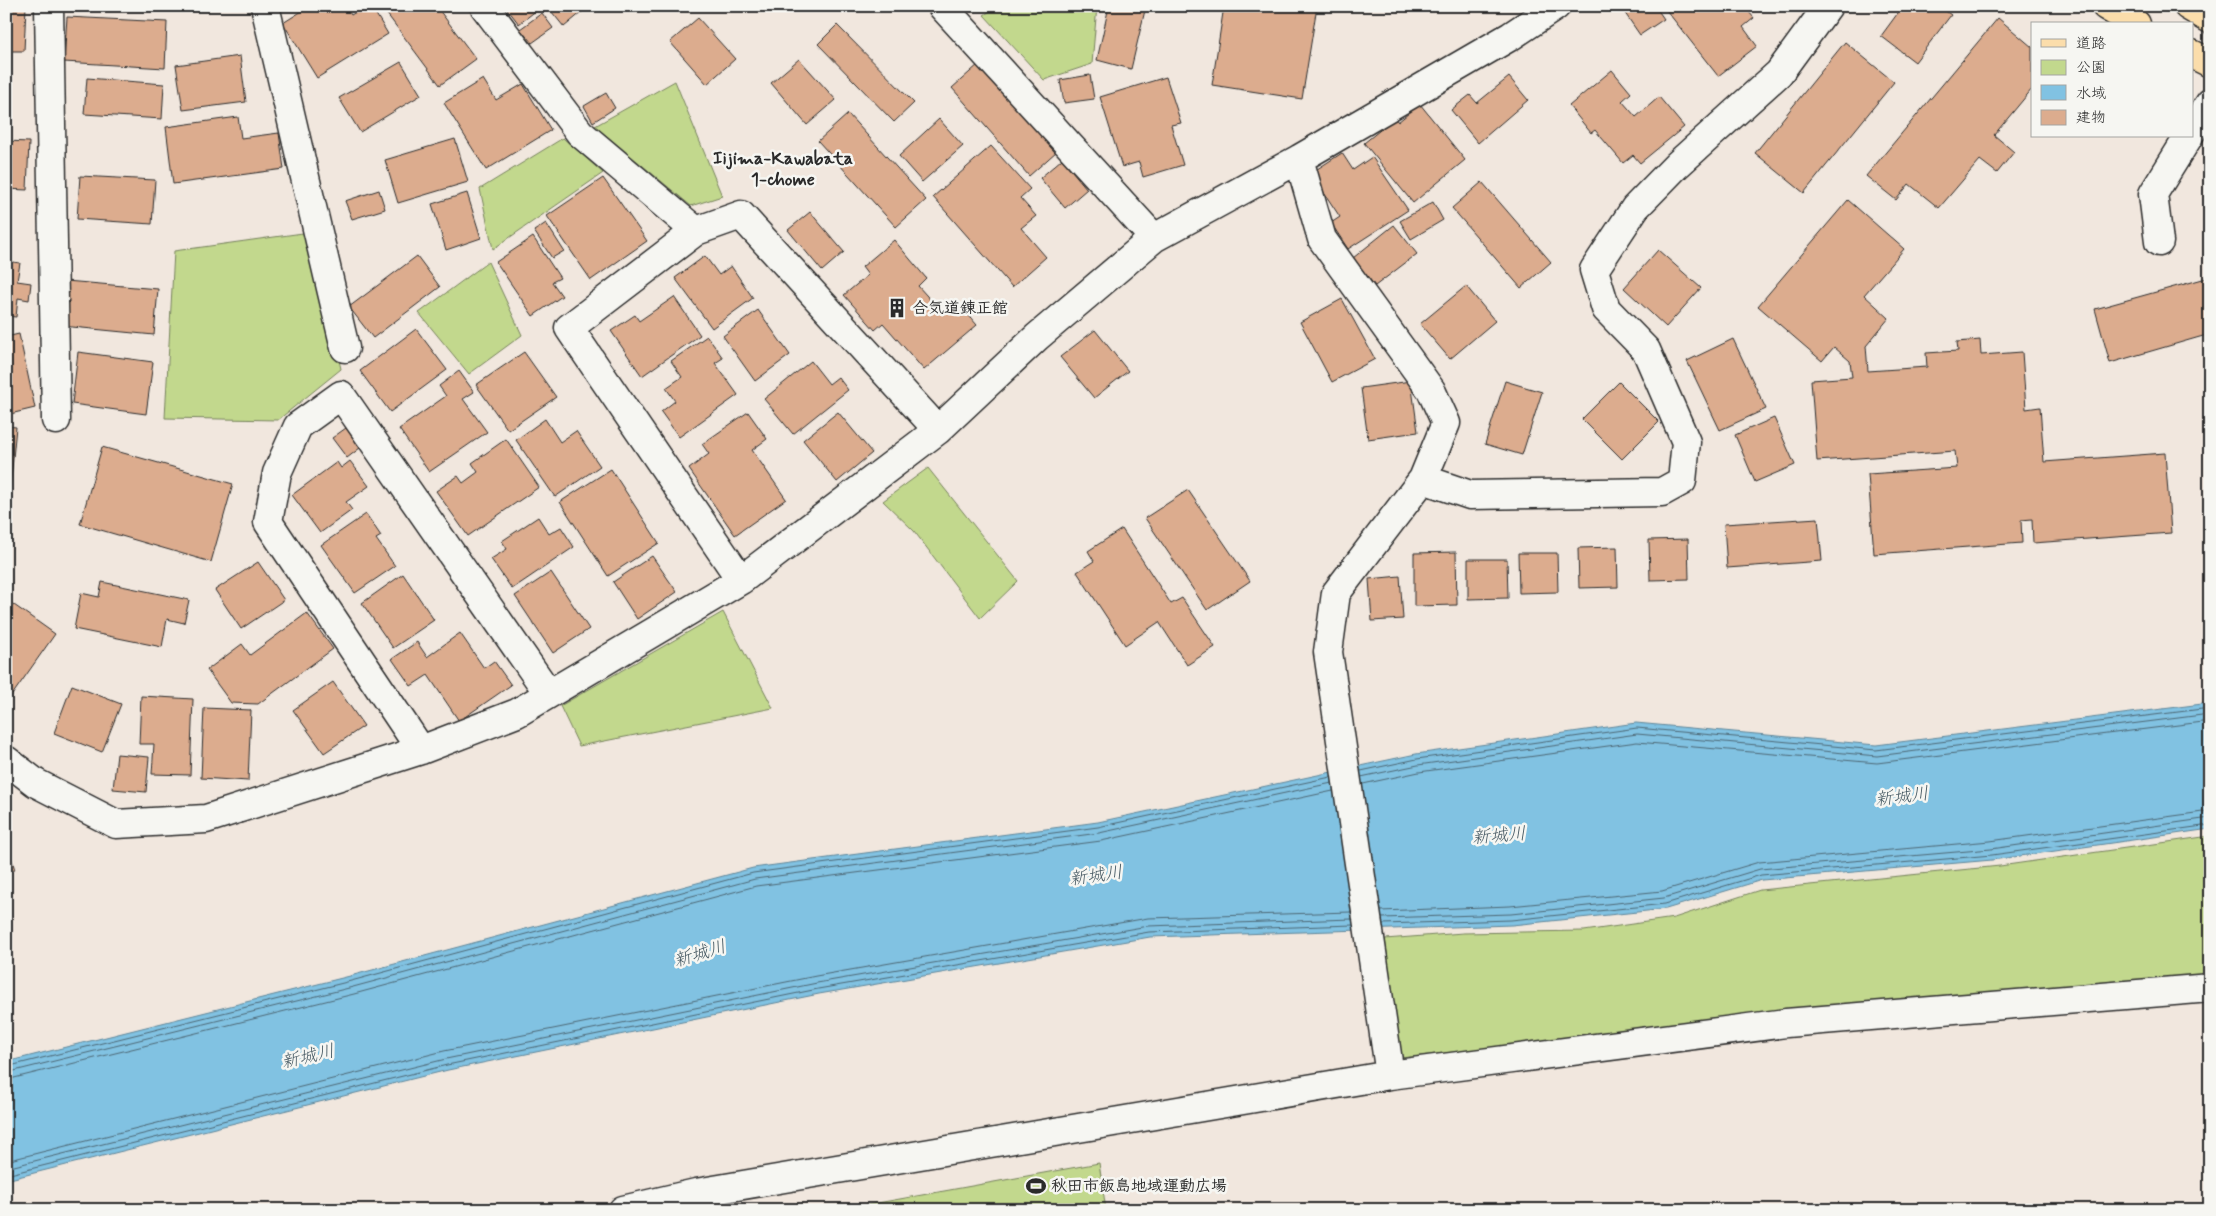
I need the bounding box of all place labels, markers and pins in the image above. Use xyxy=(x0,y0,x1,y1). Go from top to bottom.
building icon: 合気道錬正館 xyxy=(886,297,908,319)
place label: 合気道錬正館 xyxy=(912,298,1008,319)
sports icon: 秋田市飯島地域運動広場 xyxy=(1025,1175,1047,1197)
place label: 秋田市飯島地域運動広場 xyxy=(1051,1176,1227,1197)

